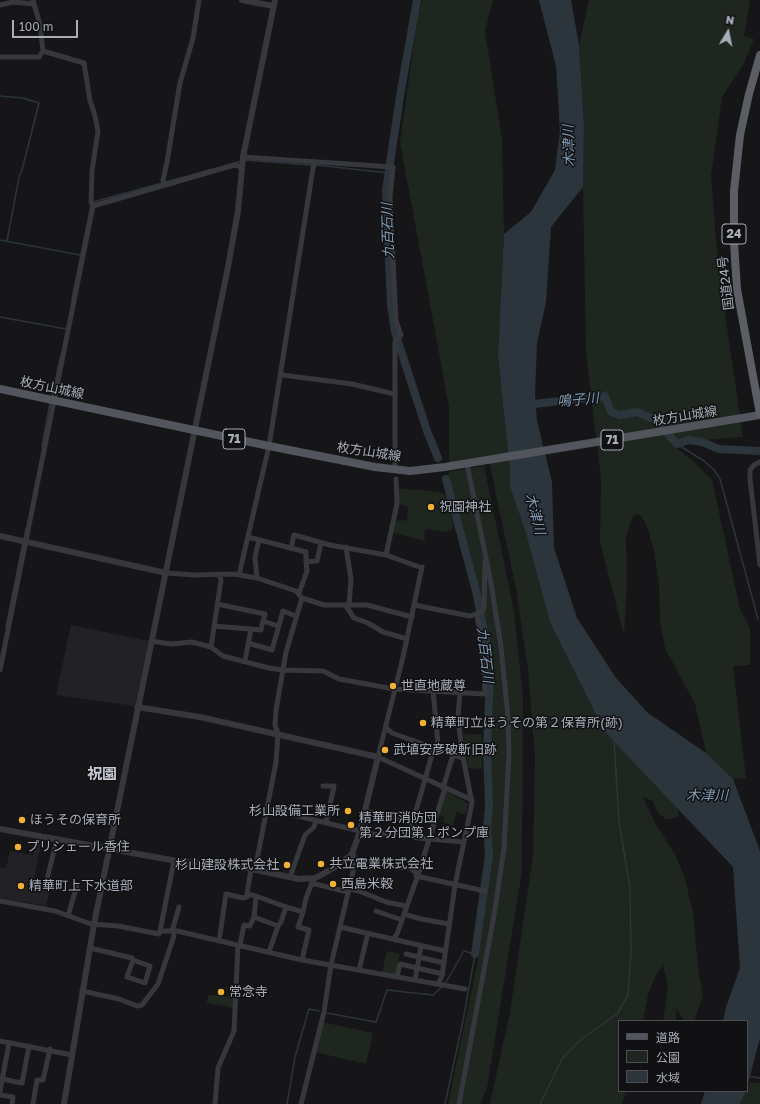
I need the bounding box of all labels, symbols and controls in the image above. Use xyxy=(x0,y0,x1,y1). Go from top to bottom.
scale bar xyxy=(14,12,80,38)
north arrow xyxy=(708,12,748,52)
text: N xyxy=(725,13,735,27)
text: 100 m xyxy=(19,19,53,34)
water label: 木津川 xyxy=(560,125,578,167)
water label: 九百石川 xyxy=(379,203,397,259)
road number: 24 xyxy=(722,224,746,244)
street label: 国道24号 xyxy=(715,255,737,311)
street label: 枚方山城線 xyxy=(19,374,85,402)
water label: 鳴子川 xyxy=(556,390,600,410)
street label: 枚方山城線 xyxy=(652,403,718,429)
road number: 71 xyxy=(223,429,245,449)
road number: 71 xyxy=(601,430,623,450)
street label: 枚方山城線 xyxy=(336,439,402,465)
water label: 木津川 xyxy=(521,492,549,536)
place label: 祝園神社 xyxy=(439,499,491,515)
marker: 祝園神社 xyxy=(426,502,436,512)
water label: 九百石川 xyxy=(473,626,497,684)
place label: 世直地蔵尊 xyxy=(401,678,466,694)
marker: 世直地蔵尊 xyxy=(388,681,398,691)
place label: 精華町立ほうその第２保育所(跡) xyxy=(431,715,623,731)
marker: 精華町立ほうその第２保育所(跡) xyxy=(418,718,428,728)
place label: 武埴安彦破斬旧跡 xyxy=(393,742,497,758)
marker: 武埴安彦破斬旧跡 xyxy=(380,745,390,755)
district label: 祝園 xyxy=(87,765,117,783)
water label: 木津川 xyxy=(686,788,728,804)
place label: 杉山設備工業所 xyxy=(249,803,340,819)
marker: 杉山設備工業所 xyxy=(343,806,353,816)
place label: 精華町消防団 第２分団第１ポンプ庫 xyxy=(359,810,489,841)
place label: ほうその保育所 xyxy=(30,812,121,828)
marker: ほうその保育所 xyxy=(17,815,27,825)
marker: 精華町消防団 第２分団第１ポンプ庫 xyxy=(346,820,356,830)
place label: プリシェール香住 xyxy=(26,839,130,855)
marker: プリシェール香住 xyxy=(13,842,23,852)
place label: 共立電業株式会社 xyxy=(329,856,433,872)
place label: 杉山建設株式会社 xyxy=(175,857,279,873)
marker: 共立電業株式会社 xyxy=(316,859,326,869)
marker: 杉山建設株式会社 xyxy=(282,860,292,870)
place label: 西島米穀 xyxy=(341,876,393,892)
place label: 精華町上下水道部 xyxy=(29,878,133,894)
marker: 西島米穀 xyxy=(328,879,338,889)
marker: 精華町上下水道部 xyxy=(16,881,26,891)
place label: 常念寺 xyxy=(229,984,268,1000)
marker: 常念寺 xyxy=(216,987,226,997)
legend xyxy=(618,1020,748,1092)
text: 道路 xyxy=(656,1030,680,1045)
text: 公園 xyxy=(656,1050,680,1065)
text: 水域 xyxy=(656,1070,680,1085)

